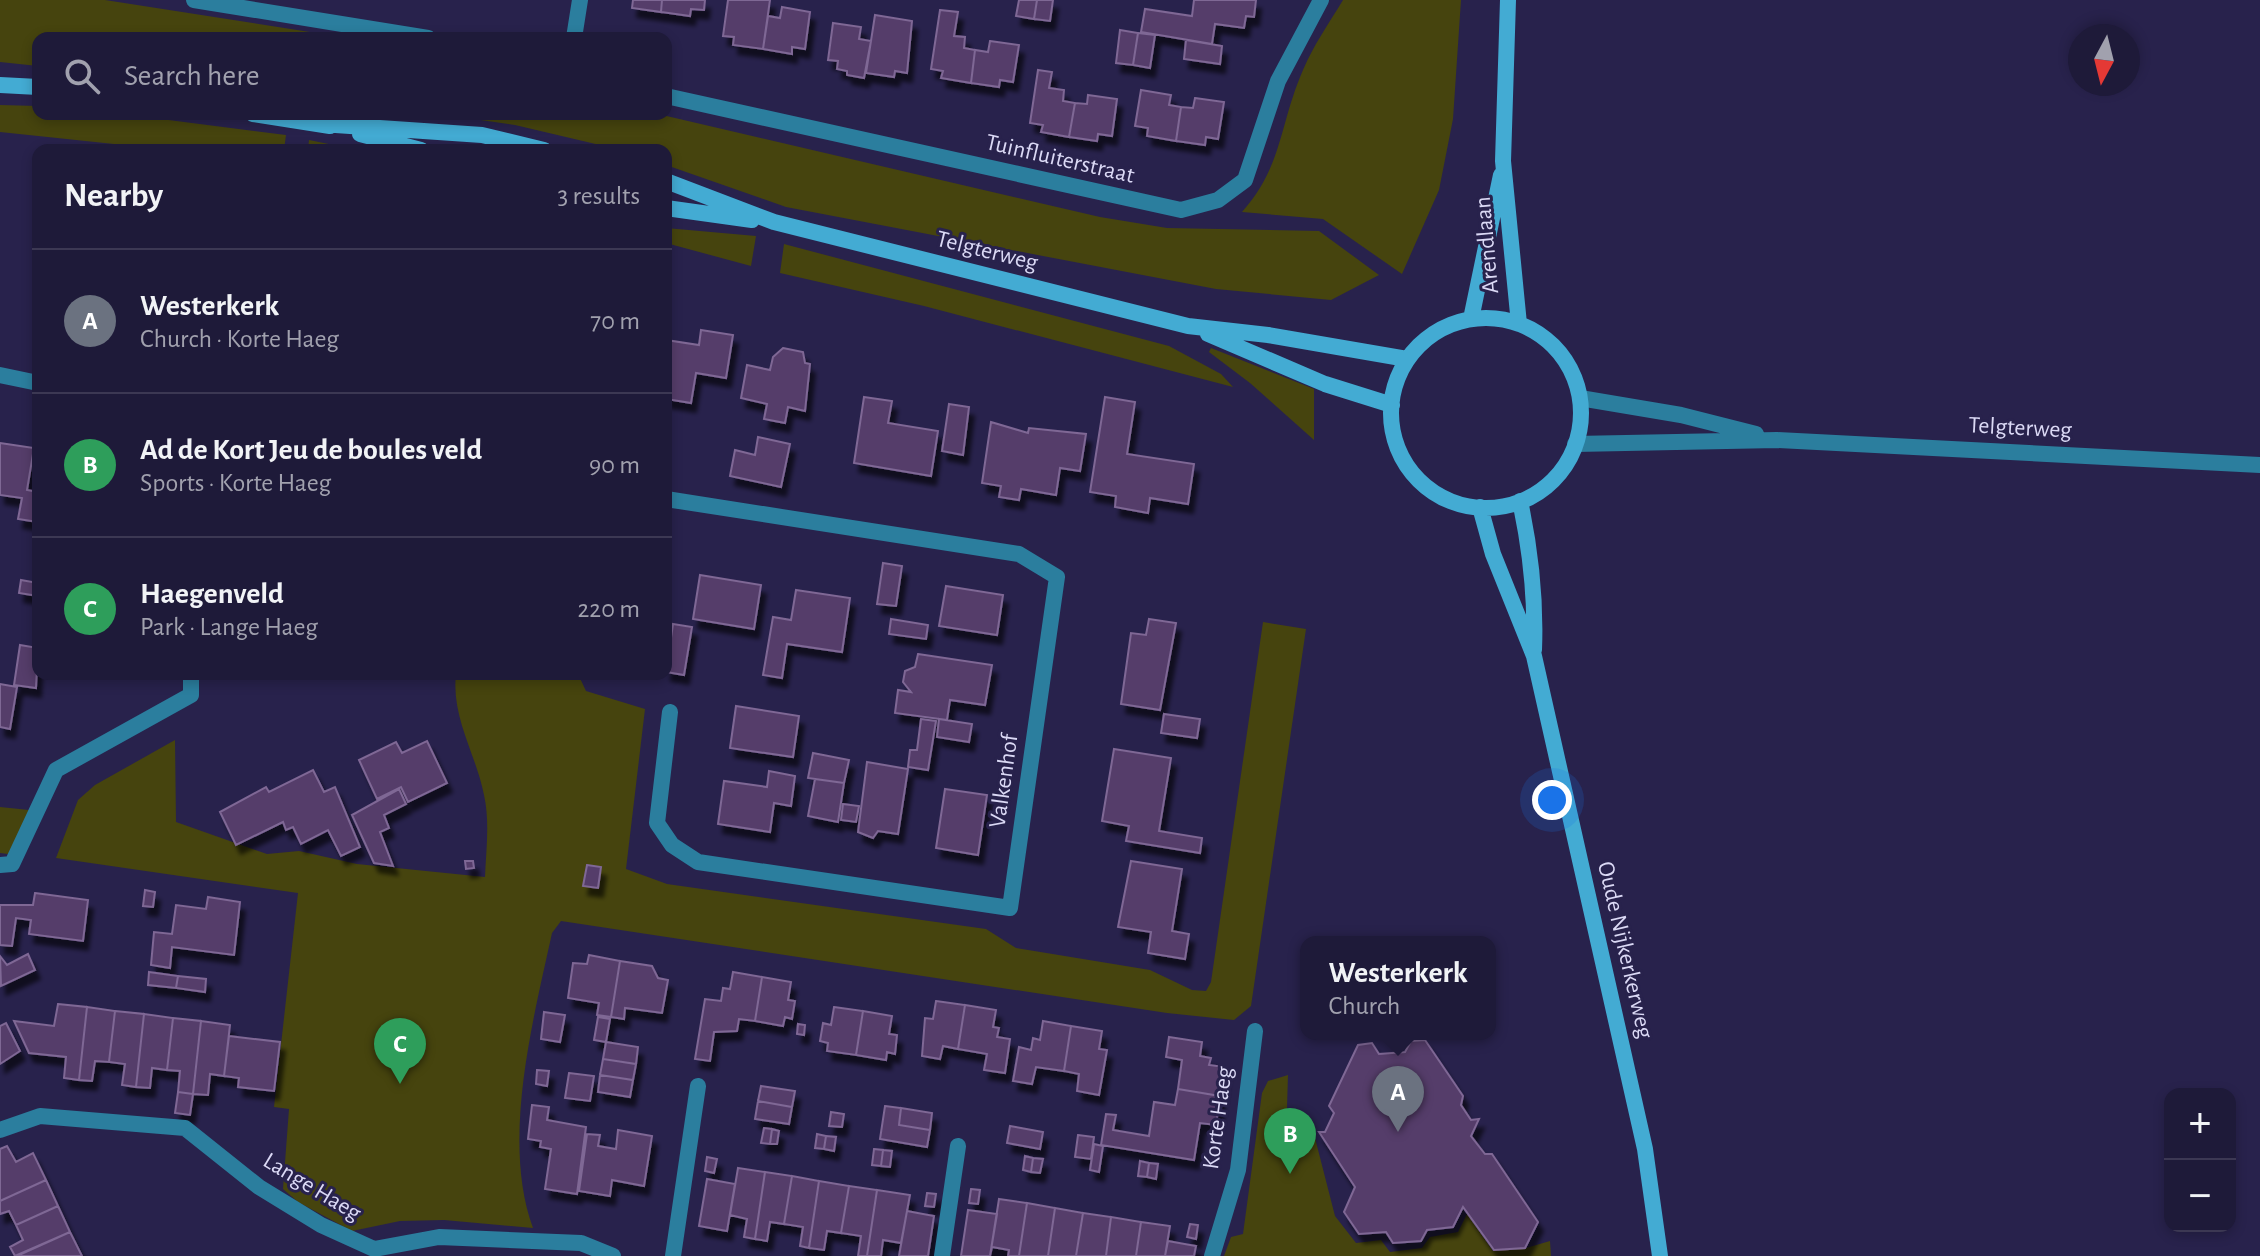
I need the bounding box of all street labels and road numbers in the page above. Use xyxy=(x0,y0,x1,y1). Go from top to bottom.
street label: Tuinfluiterstraat xyxy=(983,130,1137,188)
street label: Arendlaan xyxy=(1471,195,1503,295)
street label: Telgterweg xyxy=(934,227,1040,275)
street label: Telgterweg xyxy=(1968,413,2073,443)
street label: Valkenhof xyxy=(986,731,1023,829)
street label: Oude Nijkerkerweg xyxy=(1593,859,1657,1041)
street label: Korte Haeg xyxy=(1199,1065,1237,1171)
street label: Lange Haeg xyxy=(259,1149,365,1226)

